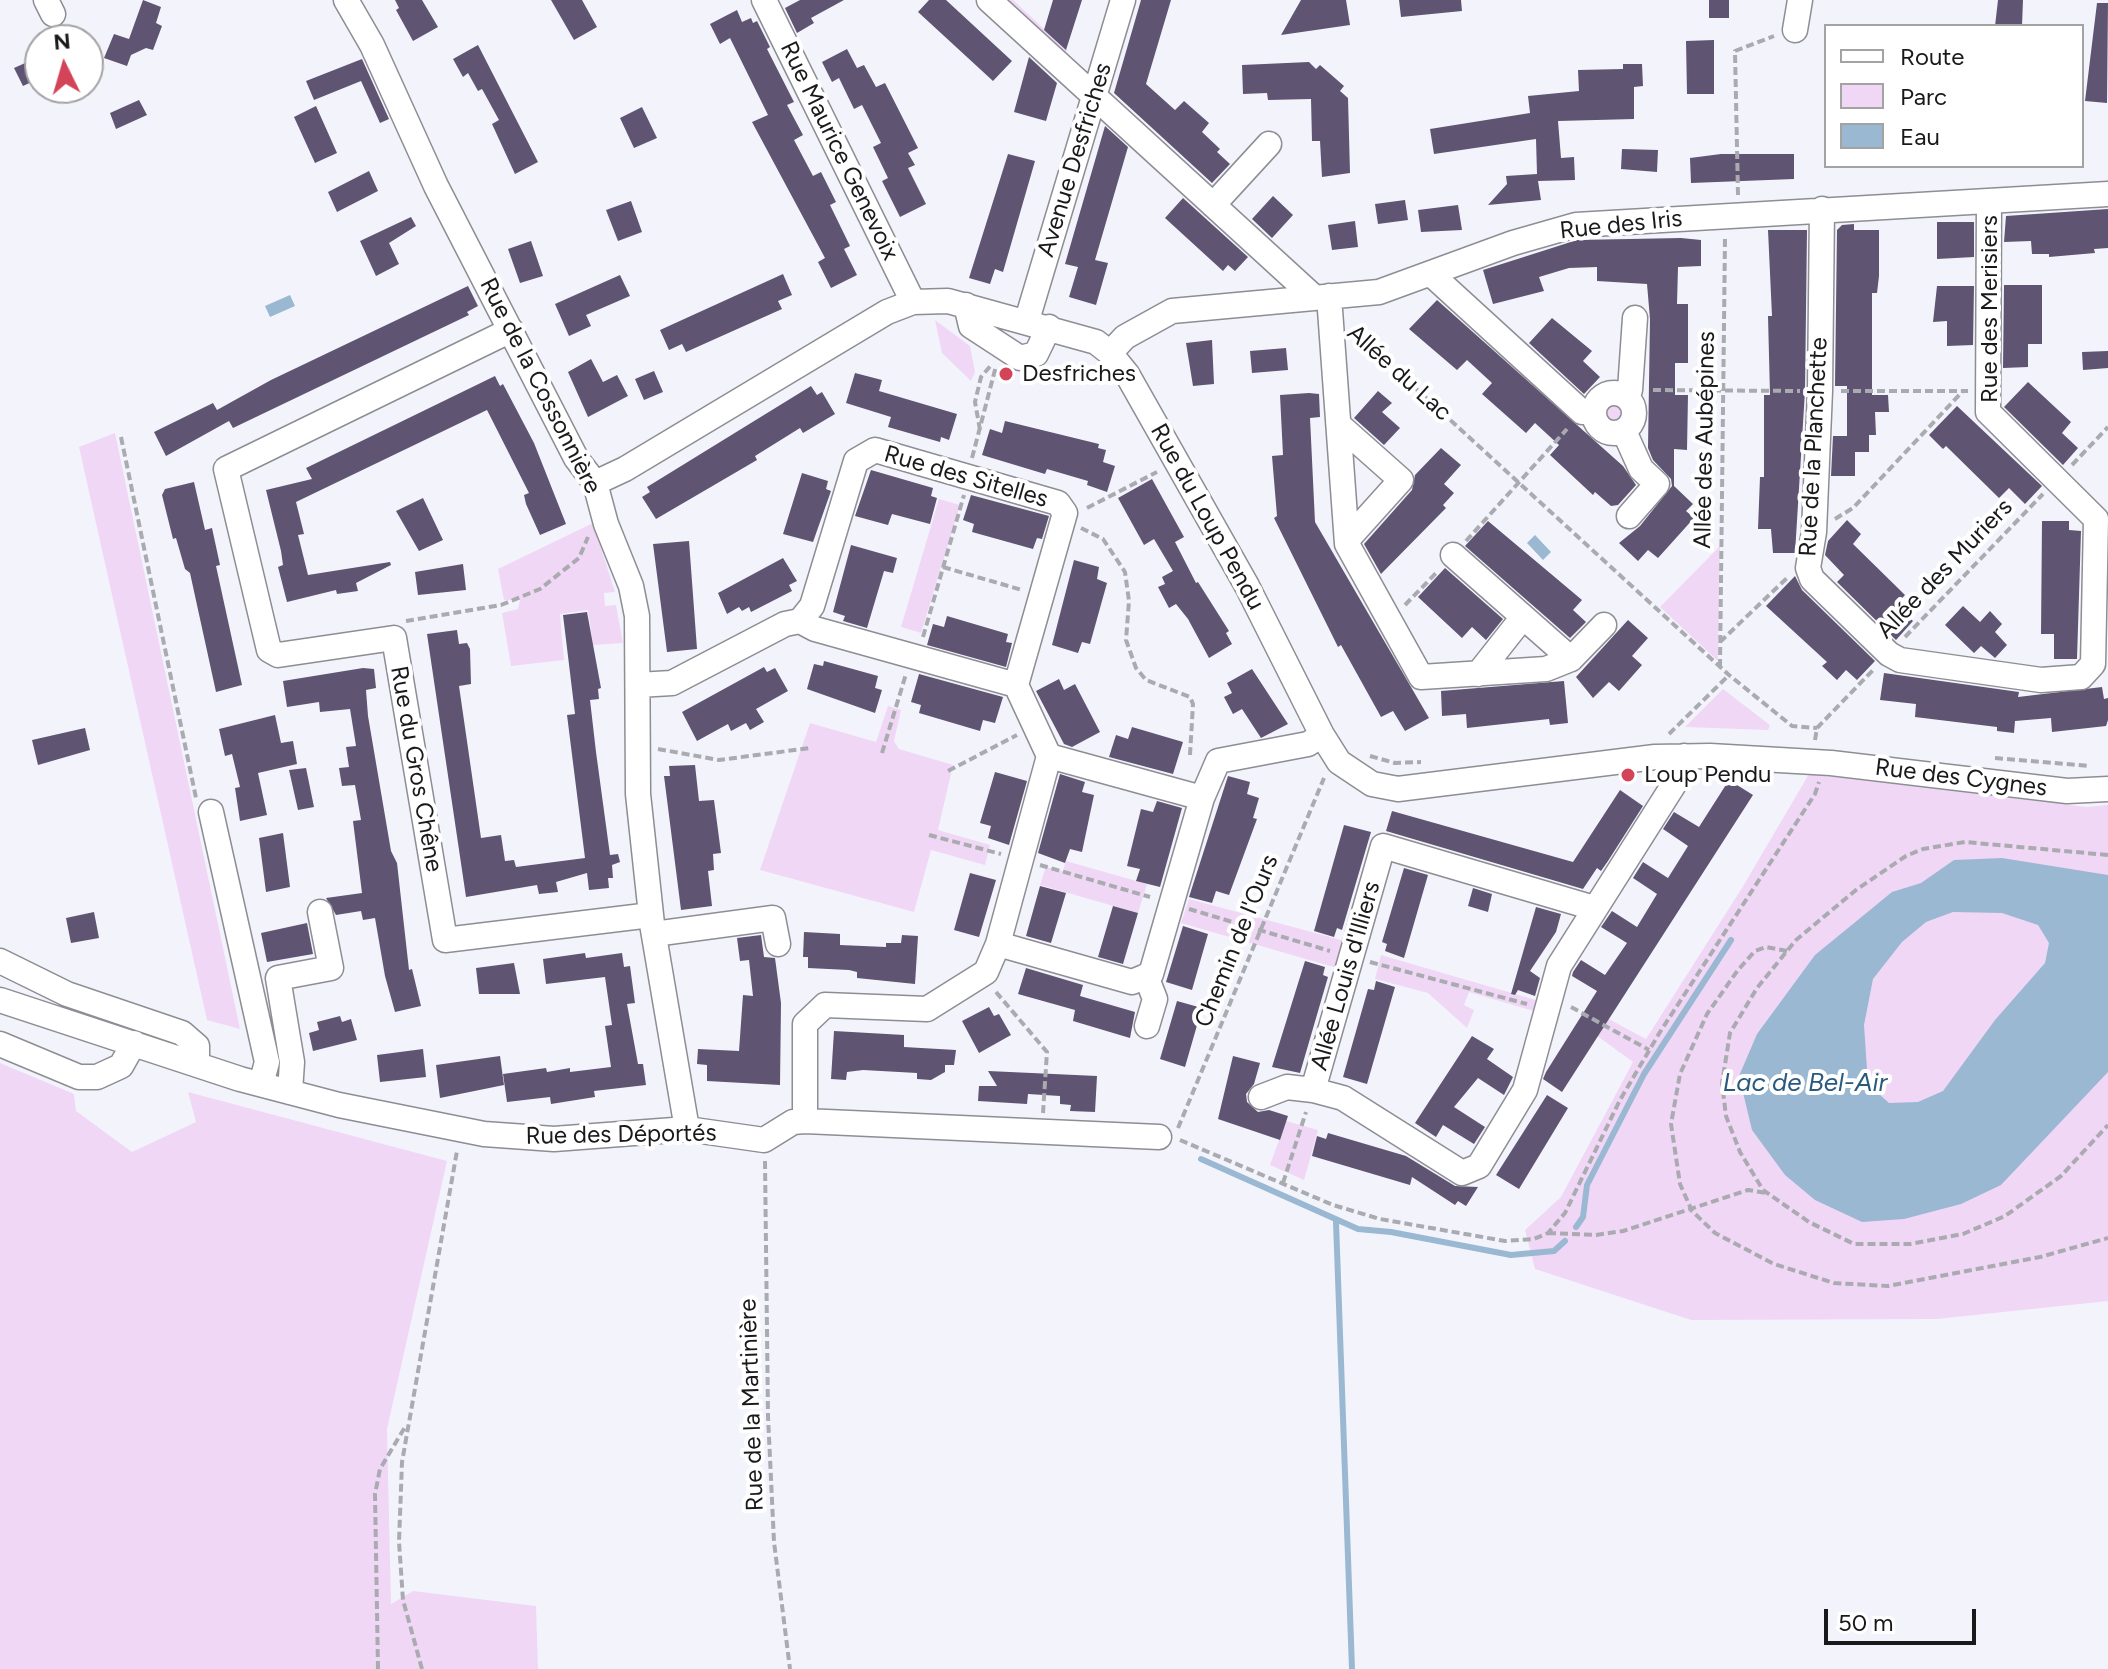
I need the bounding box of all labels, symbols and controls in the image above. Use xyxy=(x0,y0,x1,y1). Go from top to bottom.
north arrow xyxy=(24,24,104,104)
legend xyxy=(1824,24,2084,168)
text: N xyxy=(52,27,72,56)
street label: Rue Maurice Genevoix xyxy=(774,37,904,265)
text: Route xyxy=(1900,42,1964,71)
street label: Avenue Desfriches xyxy=(1032,60,1118,260)
text: Parc xyxy=(1900,82,1947,111)
text: Eau xyxy=(1900,122,1940,151)
street label: Rue des Iris xyxy=(1558,204,1684,246)
street label: Rue des Merisiers xyxy=(1976,215,2004,403)
street label: Rue de la Cossonnière xyxy=(473,273,607,499)
street label: Allée du Lac xyxy=(1341,319,1457,427)
street label: Allée des Aubépines xyxy=(1689,331,1721,549)
street label: Rue de la Planchette xyxy=(1794,337,1834,557)
place label: Desfriches xyxy=(1022,360,1136,388)
marker: Desfriches xyxy=(997,365,1015,383)
street label: Rue du Loup Pendu xyxy=(1144,419,1270,615)
street label: Rue des Sitelles xyxy=(881,440,1051,514)
street label: Allée des Muriers xyxy=(1871,493,2019,645)
street label: Rue du Gros Chêne xyxy=(384,664,448,874)
street label: Rue des Cygnes xyxy=(1873,753,2049,803)
place label: Loup Pendu xyxy=(1644,761,1772,789)
marker: Loup Pendu xyxy=(1619,766,1637,784)
street label: Chemin de l'Ours xyxy=(1189,850,1285,1032)
street label: Allée Louis d'Illiers xyxy=(1305,878,1387,1074)
water label: Lac de Bel-Air xyxy=(1723,1067,1887,1099)
street label: Rue des Déportés xyxy=(525,1119,717,1151)
street label: Rue de la Martinière xyxy=(734,1298,770,1512)
scale bar xyxy=(1828,1593,1980,1643)
text: 50 m xyxy=(1838,1608,1894,1637)

